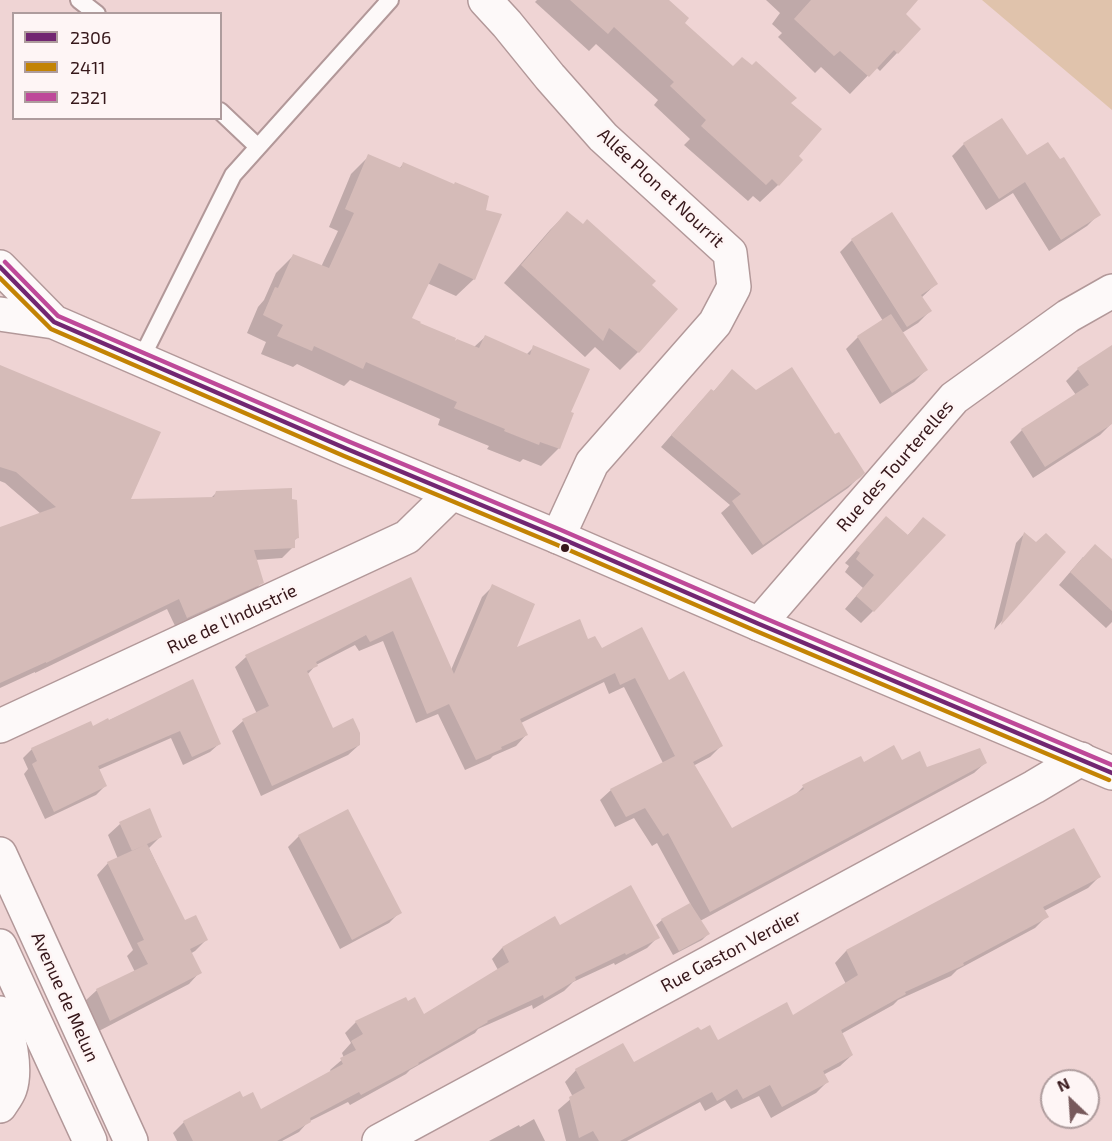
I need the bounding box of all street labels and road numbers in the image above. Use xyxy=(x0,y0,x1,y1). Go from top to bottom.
street label: Allée Plon et Nourrit xyxy=(593,124,729,252)
street label: Rue des Tourterelles xyxy=(832,396,958,536)
street label: Rue de l'Industrie xyxy=(164,579,300,659)
street label: Rue Gaston Verdier xyxy=(657,905,805,997)
street label: Avenue de Melun xyxy=(27,929,103,1065)

